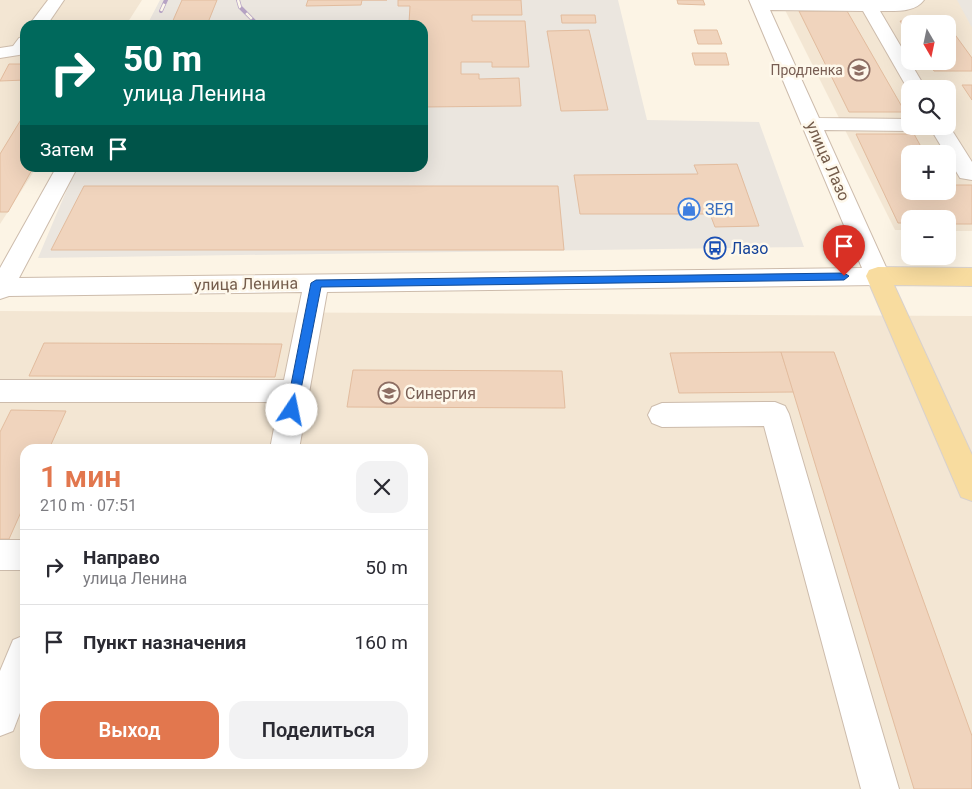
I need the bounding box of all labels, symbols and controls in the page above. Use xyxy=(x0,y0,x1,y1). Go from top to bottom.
north arrow xyxy=(901,15,956,70)
map controls xyxy=(901,15,956,265)
text: 50 m xyxy=(123,39,202,80)
icon: right xyxy=(40,40,105,105)
school or university icon: Продленка xyxy=(847,58,871,82)
place label: Продленка xyxy=(770,62,843,78)
button: search xyxy=(901,80,956,135)
text: улица Ленина xyxy=(123,81,266,106)
street label: улица Лазо xyxy=(802,118,854,204)
icon: arrive xyxy=(104,135,132,163)
text: Затем xyxy=(40,138,94,161)
button: + xyxy=(901,145,956,200)
shop icon: ЗЕЯ xyxy=(677,197,701,221)
place label: ЗЕЯ xyxy=(705,200,734,219)
button: − xyxy=(901,210,956,265)
pin xyxy=(823,225,865,276)
icon: arrive xyxy=(830,232,858,260)
bus stop icon: Лазо xyxy=(703,236,727,260)
place label: Лазо xyxy=(731,239,768,258)
street label: улица Ленина xyxy=(194,274,298,294)
school or university icon: Синергия xyxy=(377,381,401,405)
position arrow xyxy=(265,383,317,435)
place label: Синергия xyxy=(405,384,476,403)
text: 1 мин xyxy=(40,459,121,494)
button: close xyxy=(356,461,408,513)
text: 210 m · 07:51 xyxy=(40,496,137,515)
text: Направо xyxy=(83,546,160,569)
icon: right xyxy=(40,553,68,581)
text: 50 m xyxy=(365,556,408,579)
text: улица Ленина xyxy=(83,569,187,588)
icon: arrive xyxy=(40,628,68,656)
text: Пункт назначения xyxy=(83,631,246,654)
text: 160 m xyxy=(355,631,408,654)
button: Выход xyxy=(40,701,219,759)
button: Поделиться xyxy=(229,701,408,759)

